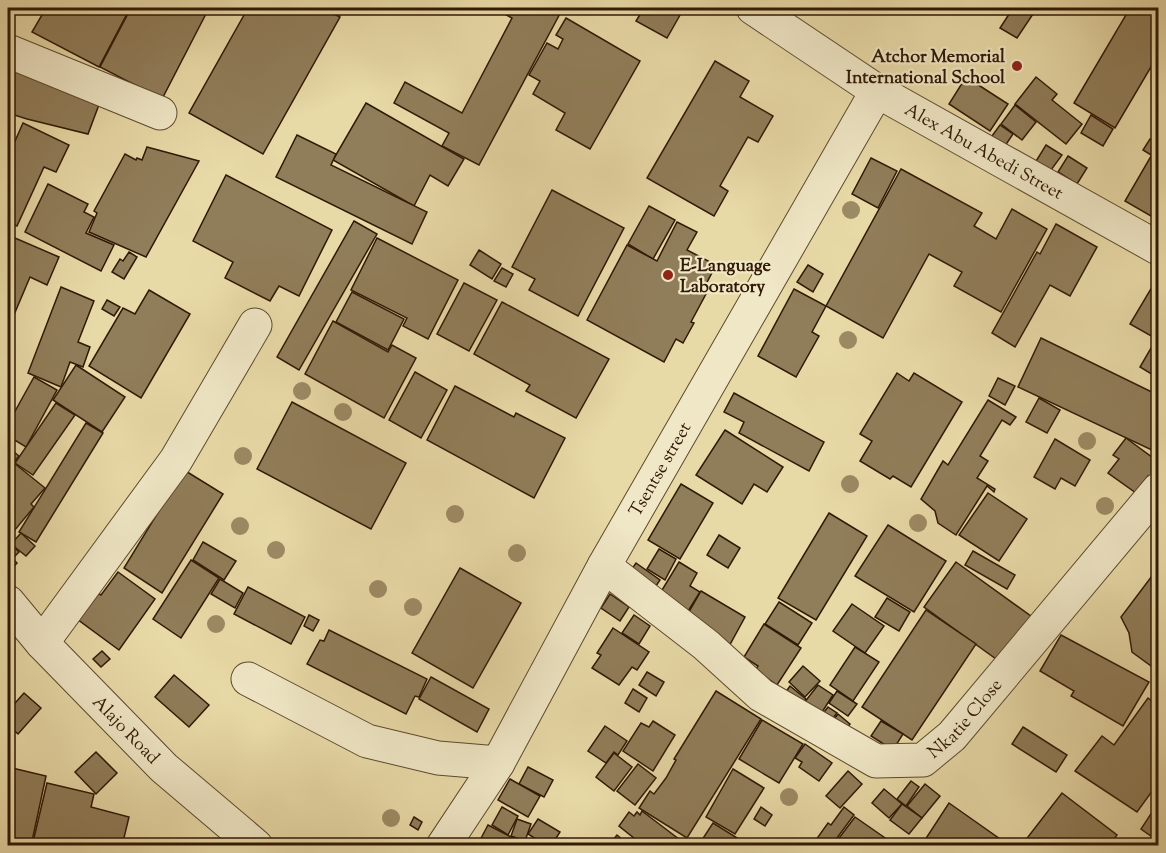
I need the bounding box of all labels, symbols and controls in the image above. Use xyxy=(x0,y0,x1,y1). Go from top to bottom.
place label: Atchor Memorial International School xyxy=(846,45,1006,92)
marker: Atchor Memorial International School xyxy=(1010,59,1024,73)
street label: Alex Abu Abedi Street xyxy=(899,98,1067,207)
place label: E-Language Laboratory xyxy=(680,254,771,301)
marker: E-Language Laboratory xyxy=(661,268,675,282)
street label: Tsentse street xyxy=(624,418,699,522)
street label: Nkatie Close xyxy=(923,674,1010,766)
street label: Alajo Road xyxy=(85,691,165,771)

